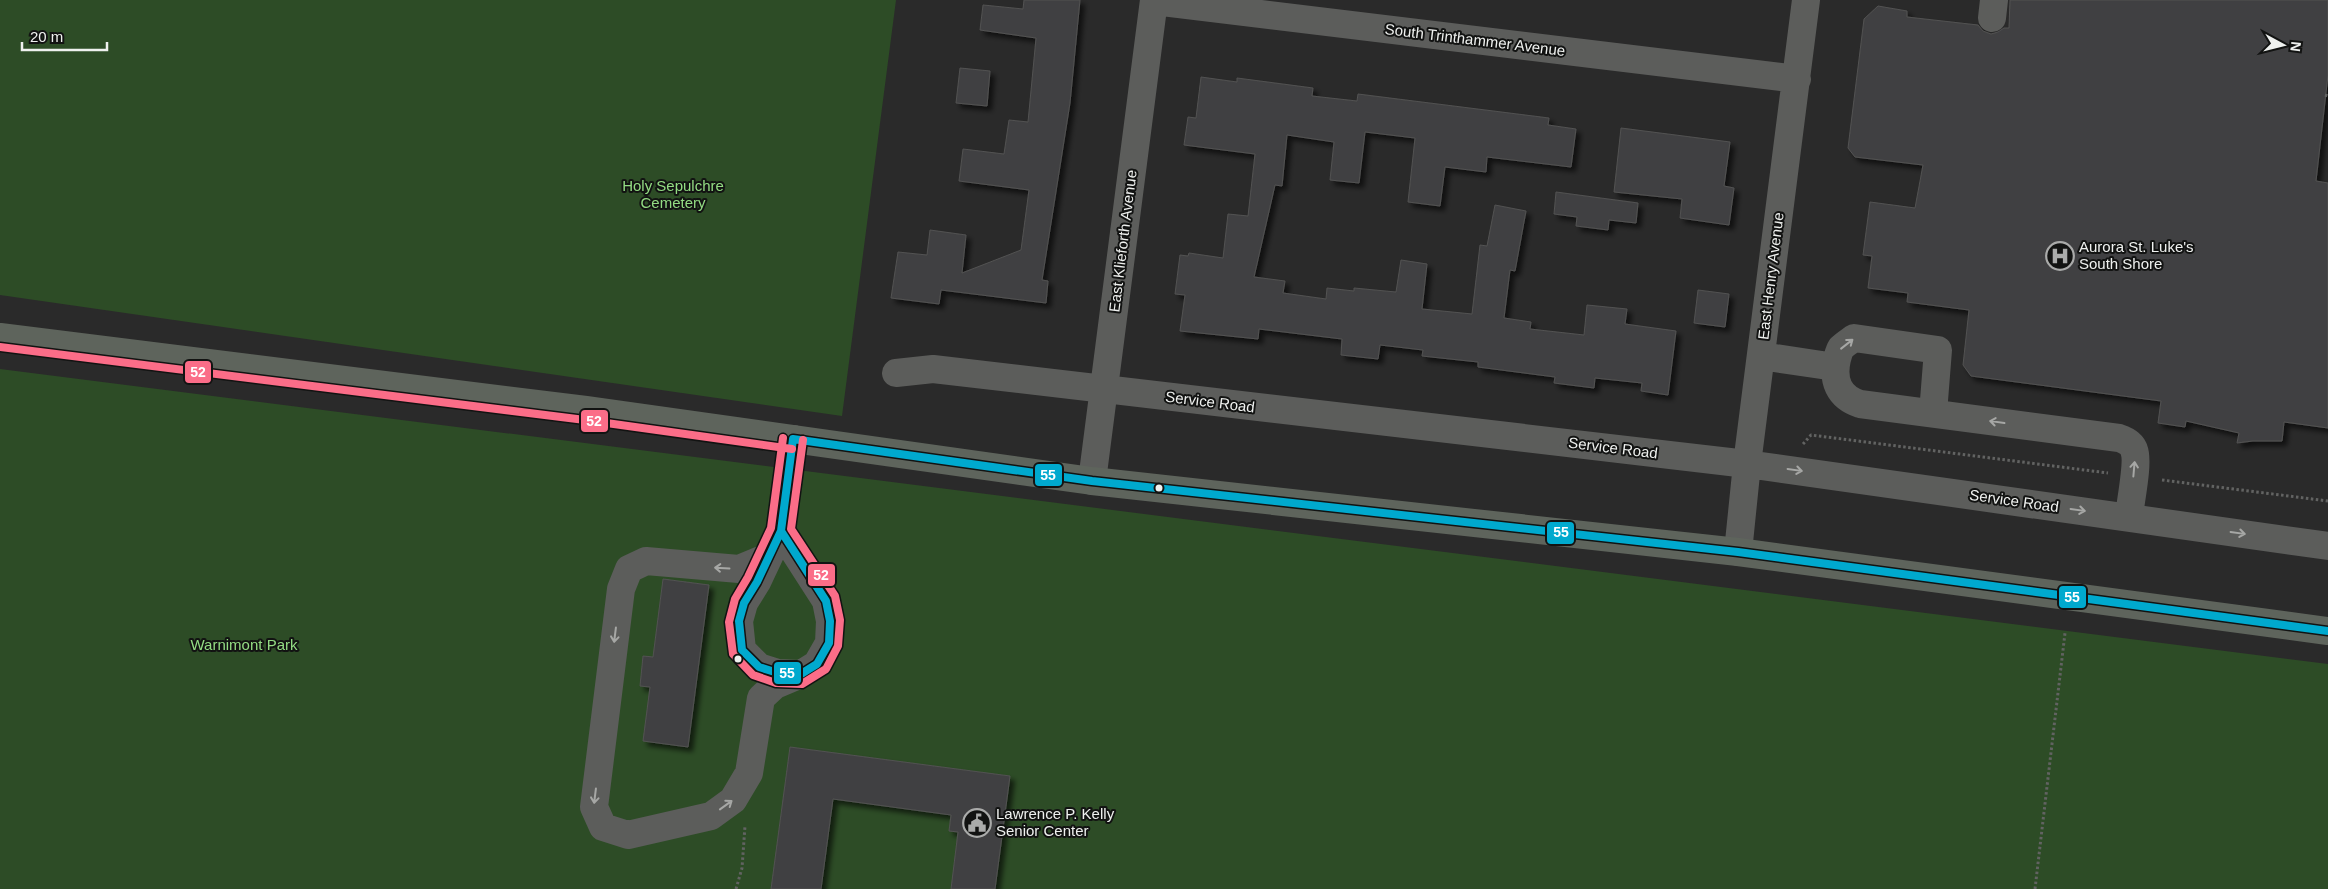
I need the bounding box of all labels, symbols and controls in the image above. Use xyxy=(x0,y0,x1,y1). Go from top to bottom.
scale bar xyxy=(22,20,108,52)
street label: South Trinthammer Avenue xyxy=(1384,20,1566,59)
north arrow xyxy=(2258,20,2308,70)
text: 20 m xyxy=(30,28,63,45)
text: N xyxy=(2287,41,2304,53)
street label: East Klieforth Avenue xyxy=(1105,169,1140,313)
park label: Holy Sepulchre Cemetery xyxy=(622,177,724,211)
street label: East Henry Avenue xyxy=(1754,211,1787,341)
place label: Aurora St. Luke's South Shore xyxy=(2079,238,2194,272)
hospital icon: Aurora St. Luke's South Shore xyxy=(2045,241,2075,271)
one-way arrow xyxy=(1840,338,1853,349)
line badge: 52 xyxy=(184,360,212,384)
text: 52 xyxy=(190,364,206,380)
street label: Service Road xyxy=(1164,388,1256,415)
line badge: 52 xyxy=(580,409,609,433)
text: 52 xyxy=(586,413,602,429)
one-way arrow xyxy=(1989,417,2005,427)
street label: Service Road xyxy=(1567,434,1659,461)
one-way arrow xyxy=(2129,461,2139,477)
line badge: 55 xyxy=(1034,463,1063,487)
one-way arrow xyxy=(1787,466,1803,476)
text: 55 xyxy=(1040,467,1056,483)
unlabelled marker xyxy=(1154,483,1164,493)
street label: Service Road xyxy=(1968,486,2060,515)
one-way arrow xyxy=(2069,505,2085,515)
line badge: 55 xyxy=(1546,521,1575,545)
text: 55 xyxy=(1553,524,1569,540)
one-way arrow xyxy=(2230,528,2246,538)
one-way arrow xyxy=(714,563,730,572)
line badge: 52 xyxy=(807,563,836,587)
text: 52 xyxy=(813,567,829,583)
line badge: 55 xyxy=(2058,585,2087,609)
text: 55 xyxy=(2064,589,2080,605)
one-way arrow xyxy=(610,626,620,642)
park label: Warnimont Park xyxy=(191,636,298,653)
unlabelled marker xyxy=(733,654,743,664)
line badge: 55 xyxy=(773,661,802,685)
text: 55 xyxy=(779,665,795,681)
one-way arrow xyxy=(590,788,600,804)
one-way arrow xyxy=(719,800,733,810)
place label: Lawrence P. Kelly Senior Center xyxy=(996,805,1115,839)
public building icon: Lawrence P. Kelly Senior Center xyxy=(962,808,992,838)

